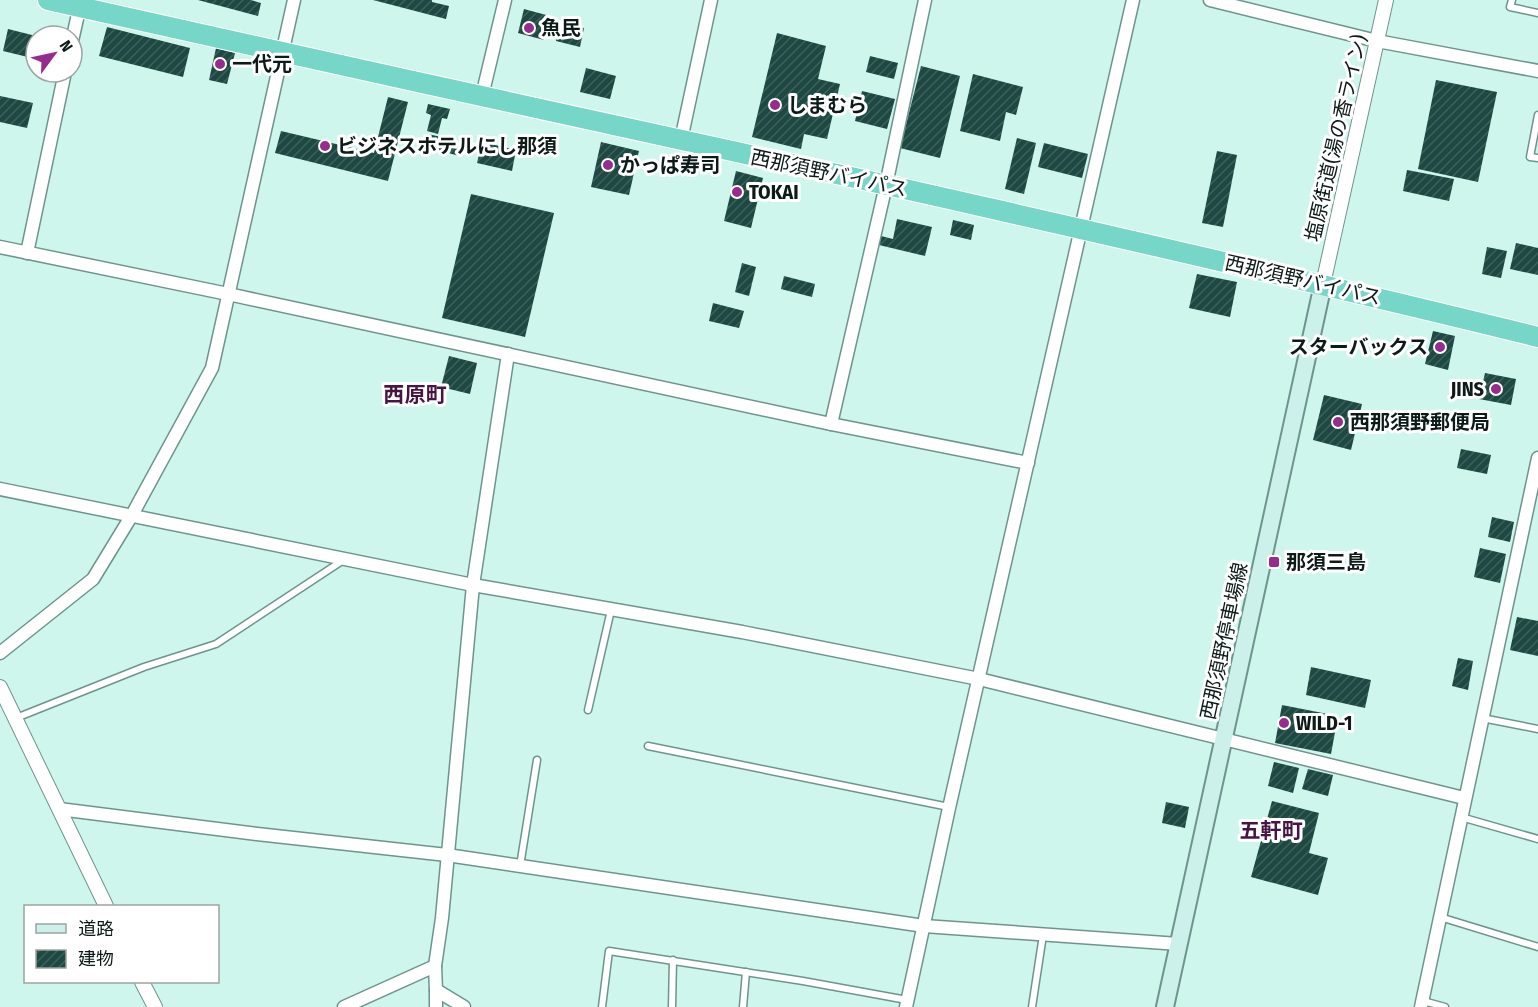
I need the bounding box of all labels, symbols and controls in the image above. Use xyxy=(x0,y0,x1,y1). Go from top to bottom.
place label: 魚民 xyxy=(541,16,581,40)
marker: 魚民 xyxy=(522,21,536,35)
north arrow xyxy=(24,24,84,84)
street label: 塩原街道(湯の香ライン) xyxy=(1300,32,1372,244)
text: N xyxy=(56,37,77,55)
place label: 一代元 xyxy=(232,52,292,76)
marker: 一代元 xyxy=(213,57,227,71)
place label: しまむら xyxy=(787,93,867,117)
marker: しまむら xyxy=(768,98,782,112)
place label: ビジネスホテルにし那須 xyxy=(337,134,557,158)
marker: ビジネスホテルにし那須 xyxy=(318,139,332,153)
street label: 西那須野バイパス xyxy=(748,145,910,201)
place label: かっぱ寿司 xyxy=(620,153,720,177)
marker: かっぱ寿司 xyxy=(601,158,615,172)
place label: TOKAI xyxy=(749,180,799,204)
marker: TOKAI xyxy=(730,185,744,199)
street label: 西那須野バイパス xyxy=(1223,250,1383,310)
place label: スターバックス xyxy=(1289,335,1428,359)
marker: スターバックス xyxy=(1433,340,1447,354)
place label: JINS xyxy=(1449,377,1484,401)
district label: 西原町 xyxy=(384,382,447,408)
marker: JINS xyxy=(1489,382,1503,396)
place label: 西那須野郵便局 xyxy=(1350,410,1490,434)
marker: 西那須野郵便局 xyxy=(1331,415,1345,429)
place label: 那須三島 xyxy=(1286,550,1366,574)
marker: 那須三島 xyxy=(1267,555,1281,569)
street label: 西那須野停車場線 xyxy=(1196,560,1252,722)
place label: WILD-1 xyxy=(1296,711,1353,735)
marker: WILD-1 xyxy=(1277,716,1291,730)
district label: 五軒町 xyxy=(1240,818,1303,844)
legend xyxy=(24,905,219,983)
text: 道路 xyxy=(78,918,114,940)
text: 建物 xyxy=(78,948,114,970)

